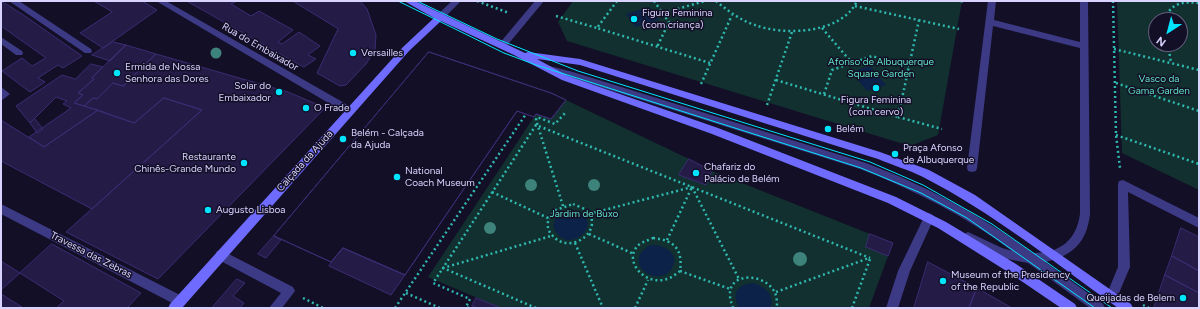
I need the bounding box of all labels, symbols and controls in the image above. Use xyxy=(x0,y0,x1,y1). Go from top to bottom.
place label: Figura Feminina (com criança) xyxy=(642,7,712,30)
north arrow xyxy=(1148,12,1188,52)
marker: Figura Feminina (com criança) xyxy=(629,14,639,24)
street label: Rua do Embaixador xyxy=(220,20,300,74)
text: N xyxy=(1154,34,1169,49)
place label: Versailles xyxy=(361,47,403,59)
marker: Versailles xyxy=(348,48,358,58)
park label: Afonso de Albuquerque Square Garden xyxy=(828,56,934,80)
place label: Ermida de Nossa Senhora das Dores xyxy=(125,61,209,84)
marker: Ermida de Nossa Senhora das Dores xyxy=(112,68,122,78)
park label: Vasco da Gama Garden xyxy=(1128,73,1190,96)
place label: Solar do Embaixador xyxy=(218,80,271,104)
marker: Figura Feminina (com cervo) xyxy=(871,83,881,93)
marker: Solar do Embaixador xyxy=(274,87,284,97)
place label: Figura Feminina (com cervo) xyxy=(841,94,911,118)
place label: O Frade xyxy=(314,102,349,114)
marker: O Frade xyxy=(301,103,311,113)
place label: Belém xyxy=(836,123,864,135)
marker: Belém xyxy=(823,124,833,134)
place label: Belém - Calçada da Ajuda xyxy=(351,127,424,150)
street label: Calçada da Ajuda xyxy=(274,128,336,194)
marker: Belém - Calçada da Ajuda xyxy=(338,134,348,144)
place label: Praça Afonso de Albuquerque xyxy=(903,142,974,166)
marker: Praça Afonso de Albuquerque xyxy=(890,149,900,159)
place label: Restaurante Chinês-Grande Mundo xyxy=(134,151,236,174)
marker: Restaurante Chinês-Grande Mundo xyxy=(239,158,249,168)
place label: Chafariz do Palácio de Belém xyxy=(704,161,780,184)
place label: National Coach Museum xyxy=(405,165,475,188)
marker: Chafariz do Palácio de Belém xyxy=(691,168,701,178)
marker: National Coach Museum xyxy=(392,172,402,182)
place label: Augusto Lisboa xyxy=(216,204,285,216)
marker: Augusto Lisboa xyxy=(203,205,213,215)
park label: Jardim de Buxo xyxy=(550,208,618,220)
street label: Travessa das Zebras xyxy=(48,229,134,281)
place label: Museum of the Presidency of the Republic xyxy=(951,269,1070,292)
marker: Museum of the Presidency of the Republic xyxy=(938,276,948,286)
place label: Queijadas de Belem xyxy=(1086,292,1175,304)
marker: Queijadas de Belem xyxy=(1178,293,1188,303)

